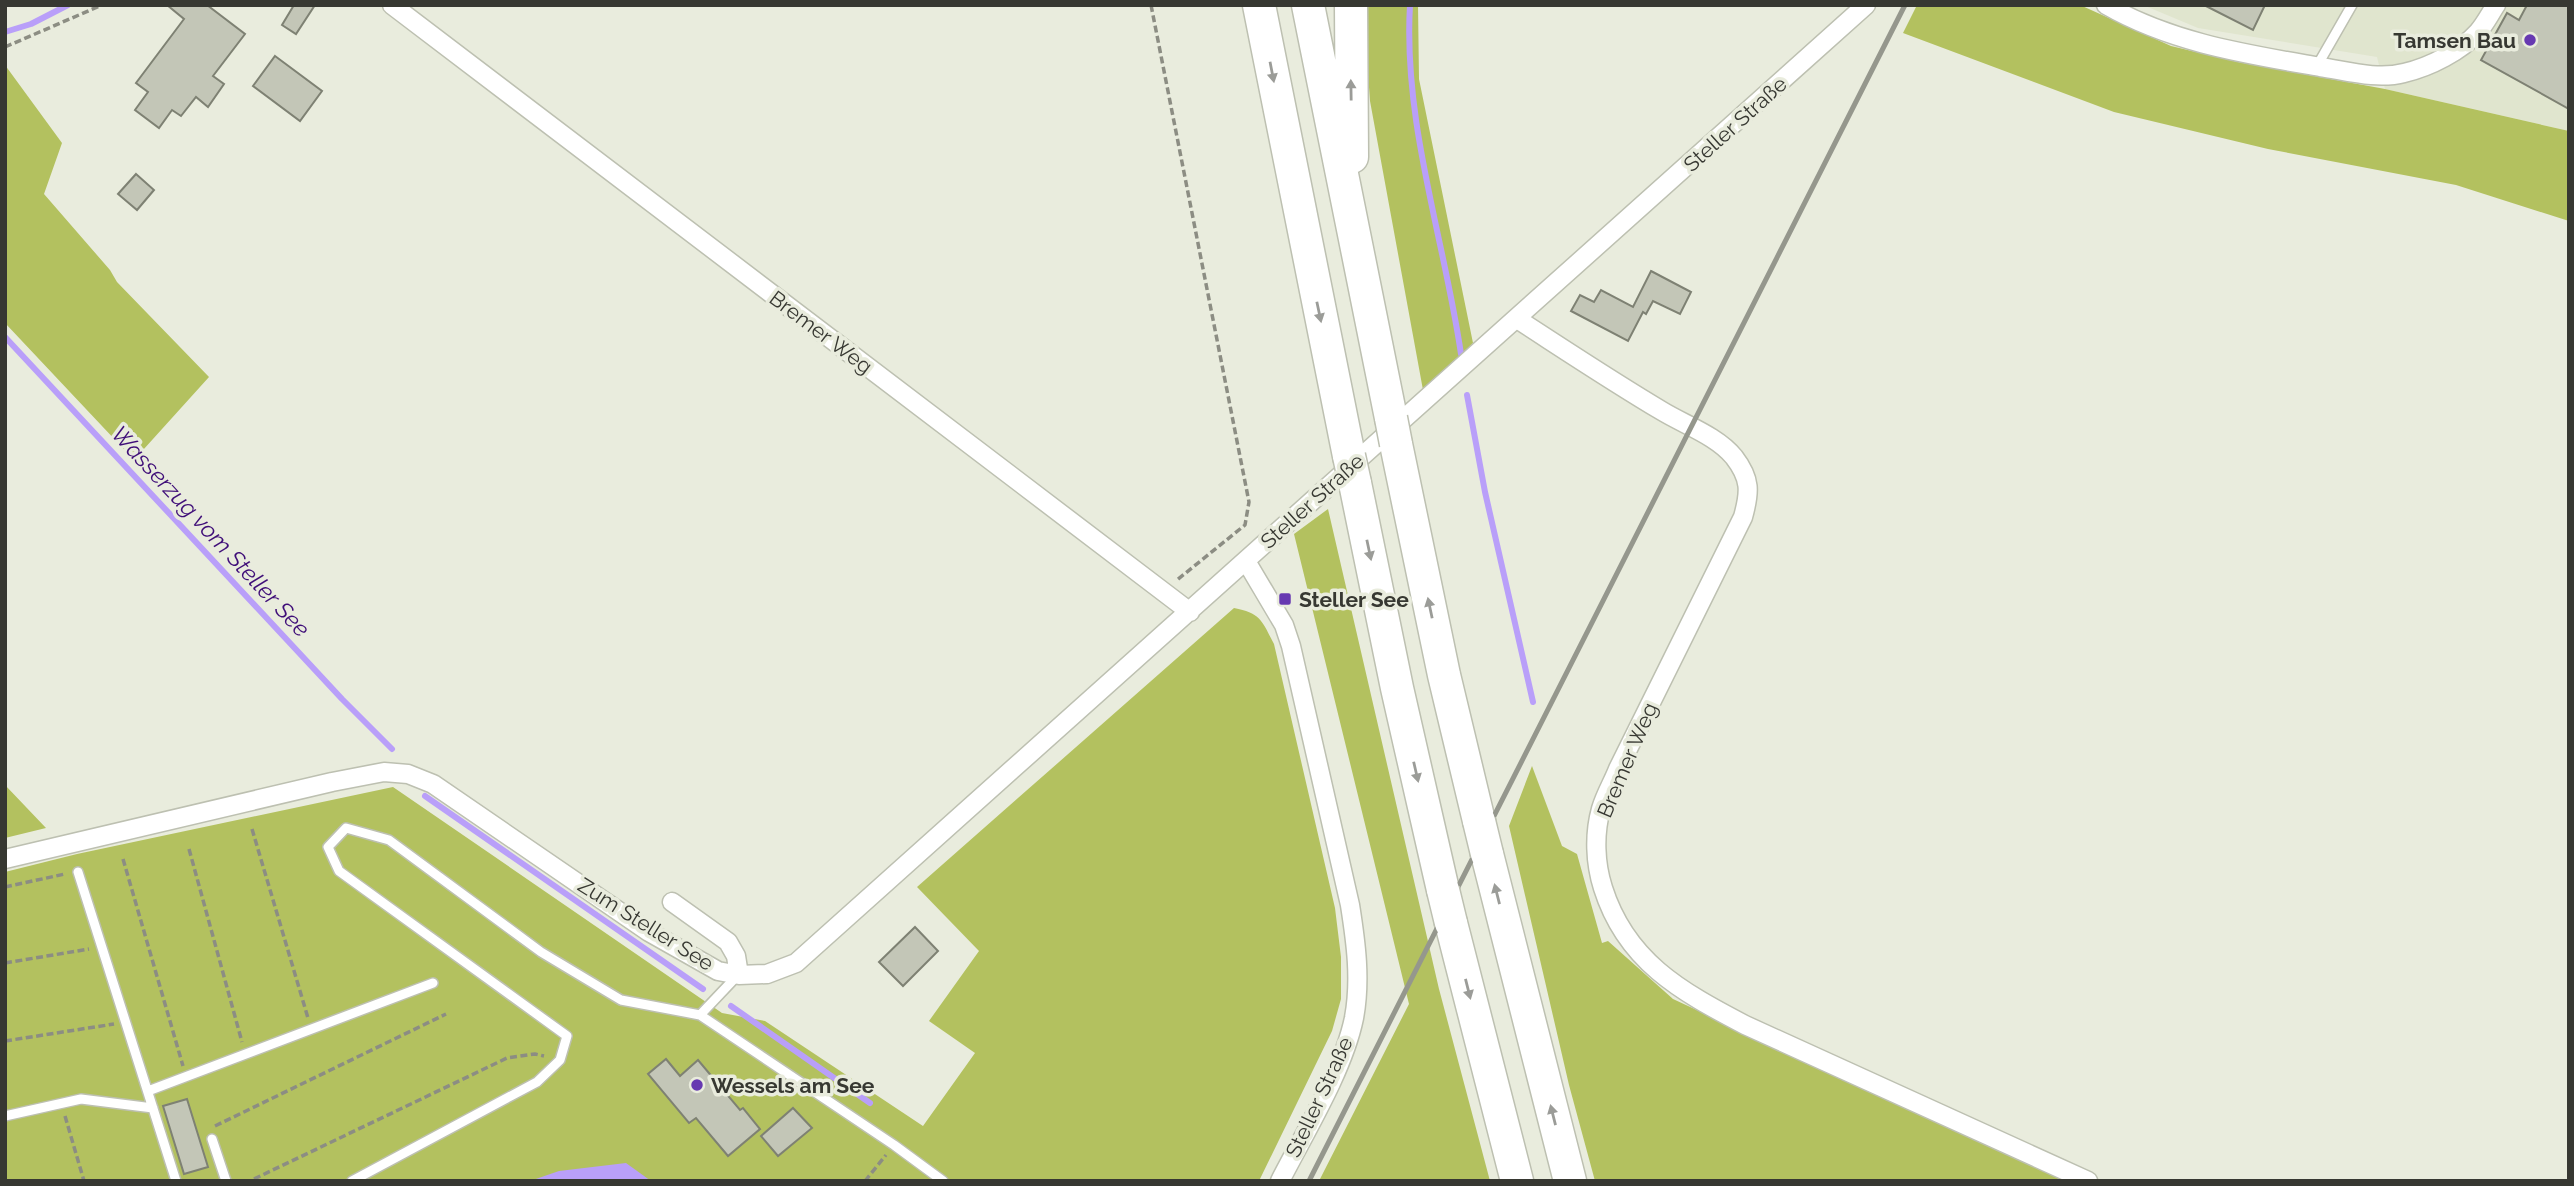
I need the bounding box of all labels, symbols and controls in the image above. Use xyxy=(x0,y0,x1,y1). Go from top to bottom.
place label: Tamsen Bau xyxy=(2393,28,2516,53)
marker: Tamsen Bau xyxy=(2522,32,2538,48)
one-way arrow xyxy=(1266,61,1277,83)
street label: Steller Straße xyxy=(1678,71,1792,177)
one-way arrow xyxy=(1346,79,1357,101)
street label: Bremer Weg xyxy=(765,285,877,379)
one-way arrow xyxy=(1314,301,1325,323)
water label: Wasserzug vom Steller See xyxy=(106,420,316,642)
street label: Steller Straße xyxy=(1255,448,1369,554)
one-way arrow xyxy=(1363,539,1374,561)
place label: Steller See xyxy=(1299,587,1409,612)
marker: Steller See xyxy=(1277,591,1293,607)
one-way arrow xyxy=(1425,597,1436,619)
street label: Bremer Weg xyxy=(1592,699,1662,821)
one-way arrow xyxy=(1411,761,1422,783)
street label: Zum Steller See xyxy=(574,872,718,976)
one-way arrow xyxy=(1491,883,1502,905)
one-way arrow xyxy=(1463,978,1474,1000)
street label: Steller Straße xyxy=(1280,1033,1358,1161)
place label: Wessels am See xyxy=(711,1073,875,1098)
marker: Wessels am See xyxy=(689,1077,705,1093)
one-way arrow xyxy=(1547,1104,1558,1126)

